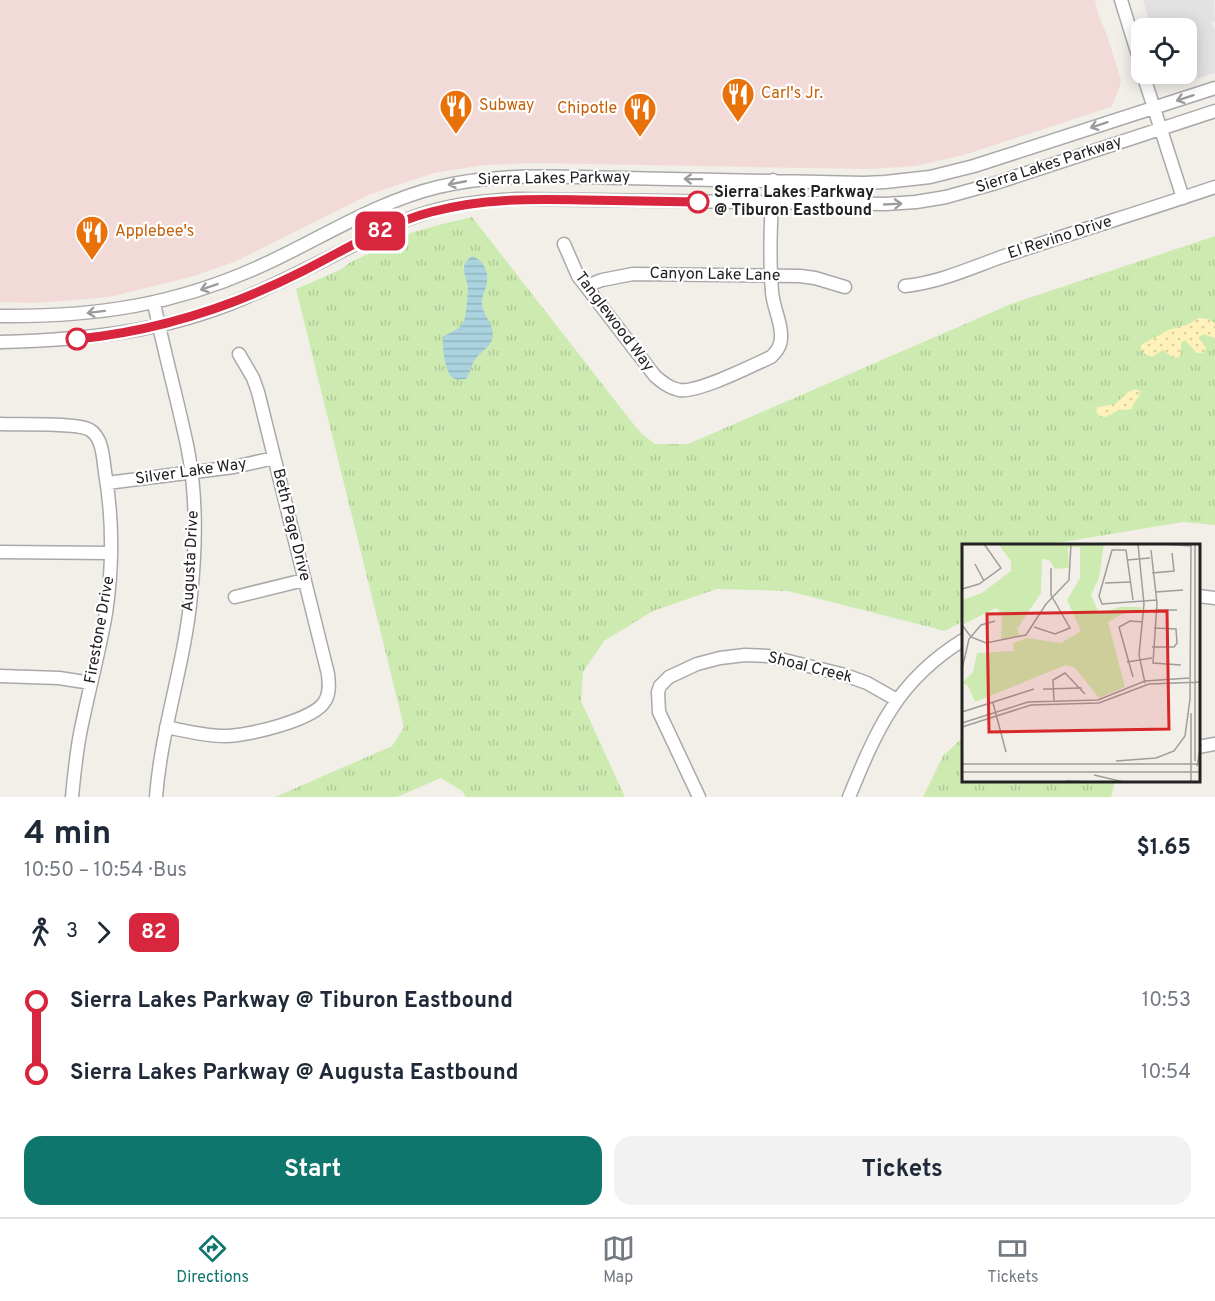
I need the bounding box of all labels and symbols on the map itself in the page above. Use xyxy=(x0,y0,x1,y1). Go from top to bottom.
restaurant icon: Carl's Jr. xyxy=(720,76,756,123)
place label: Carl's Jr. xyxy=(761,84,823,104)
restaurant icon: Subway xyxy=(438,88,474,135)
restaurant icon: Chipotle xyxy=(622,91,658,138)
one-way arrow xyxy=(1176,93,1195,104)
place label: Subway xyxy=(479,96,535,116)
place label: Chipotle xyxy=(557,99,617,119)
one-way arrow xyxy=(1090,121,1109,132)
street label: Sierra Lakes Parkway xyxy=(973,132,1125,198)
street label: Sierra Lakes Parkway xyxy=(478,168,630,190)
one-way arrow xyxy=(684,173,704,185)
one-way arrow xyxy=(448,178,467,189)
place label: Sierra Lakes Parkway @ Tiburon Eastbound xyxy=(714,183,874,221)
marker: Sierra Lakes Parkway @ Tiburon Eastbound xyxy=(687,191,709,213)
one-way arrow xyxy=(883,198,903,209)
line badge: 82 xyxy=(353,212,407,250)
street label: El Revino Drive xyxy=(1005,212,1115,264)
restaurant icon: Applebee's xyxy=(74,214,110,261)
place label: Applebee's xyxy=(115,222,194,242)
street label: Canyon Lake Lane xyxy=(649,264,781,286)
street label: Tanglewood Way xyxy=(570,268,658,376)
one-way arrow xyxy=(200,282,219,293)
one-way arrow xyxy=(87,307,106,318)
unlabelled marker xyxy=(66,328,88,350)
street label: Silver Lake Way xyxy=(134,454,248,490)
street label: Beth Page Drive xyxy=(267,467,315,583)
street label: Augusta Drive xyxy=(178,510,204,612)
inset map xyxy=(962,544,1200,782)
street label: Firestone Drive xyxy=(81,575,119,685)
street label: Shoal Creek xyxy=(766,648,854,688)

